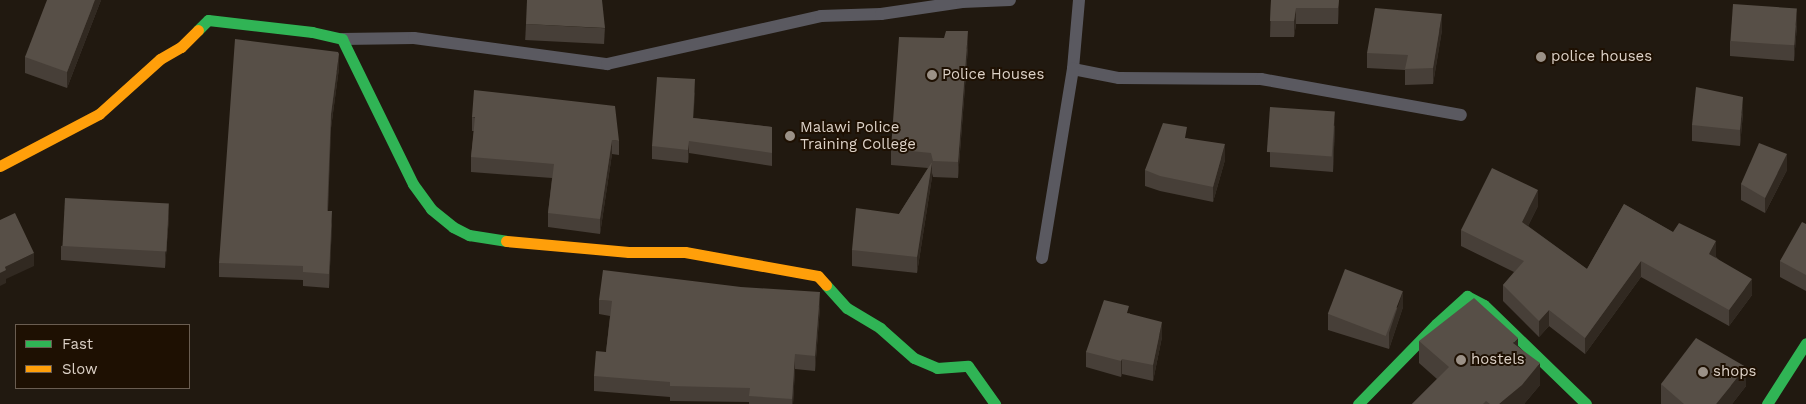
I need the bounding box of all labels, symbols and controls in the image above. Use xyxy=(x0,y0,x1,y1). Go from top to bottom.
place label: police houses xyxy=(1551,48,1652,66)
marker: police houses xyxy=(1535,51,1547,63)
place label: Police Houses xyxy=(942,66,1044,84)
marker: Police Houses xyxy=(926,69,938,81)
place label: Malawi Police Training College xyxy=(800,118,916,153)
marker: Malawi Police Training College xyxy=(784,130,796,142)
legend xyxy=(15,324,190,389)
text: Fast xyxy=(62,335,93,353)
place label: hostels xyxy=(1471,351,1525,369)
marker: hostels xyxy=(1455,354,1467,366)
text: Slow xyxy=(62,360,98,378)
place label: shops xyxy=(1713,363,1756,381)
marker: shops xyxy=(1697,366,1709,378)

